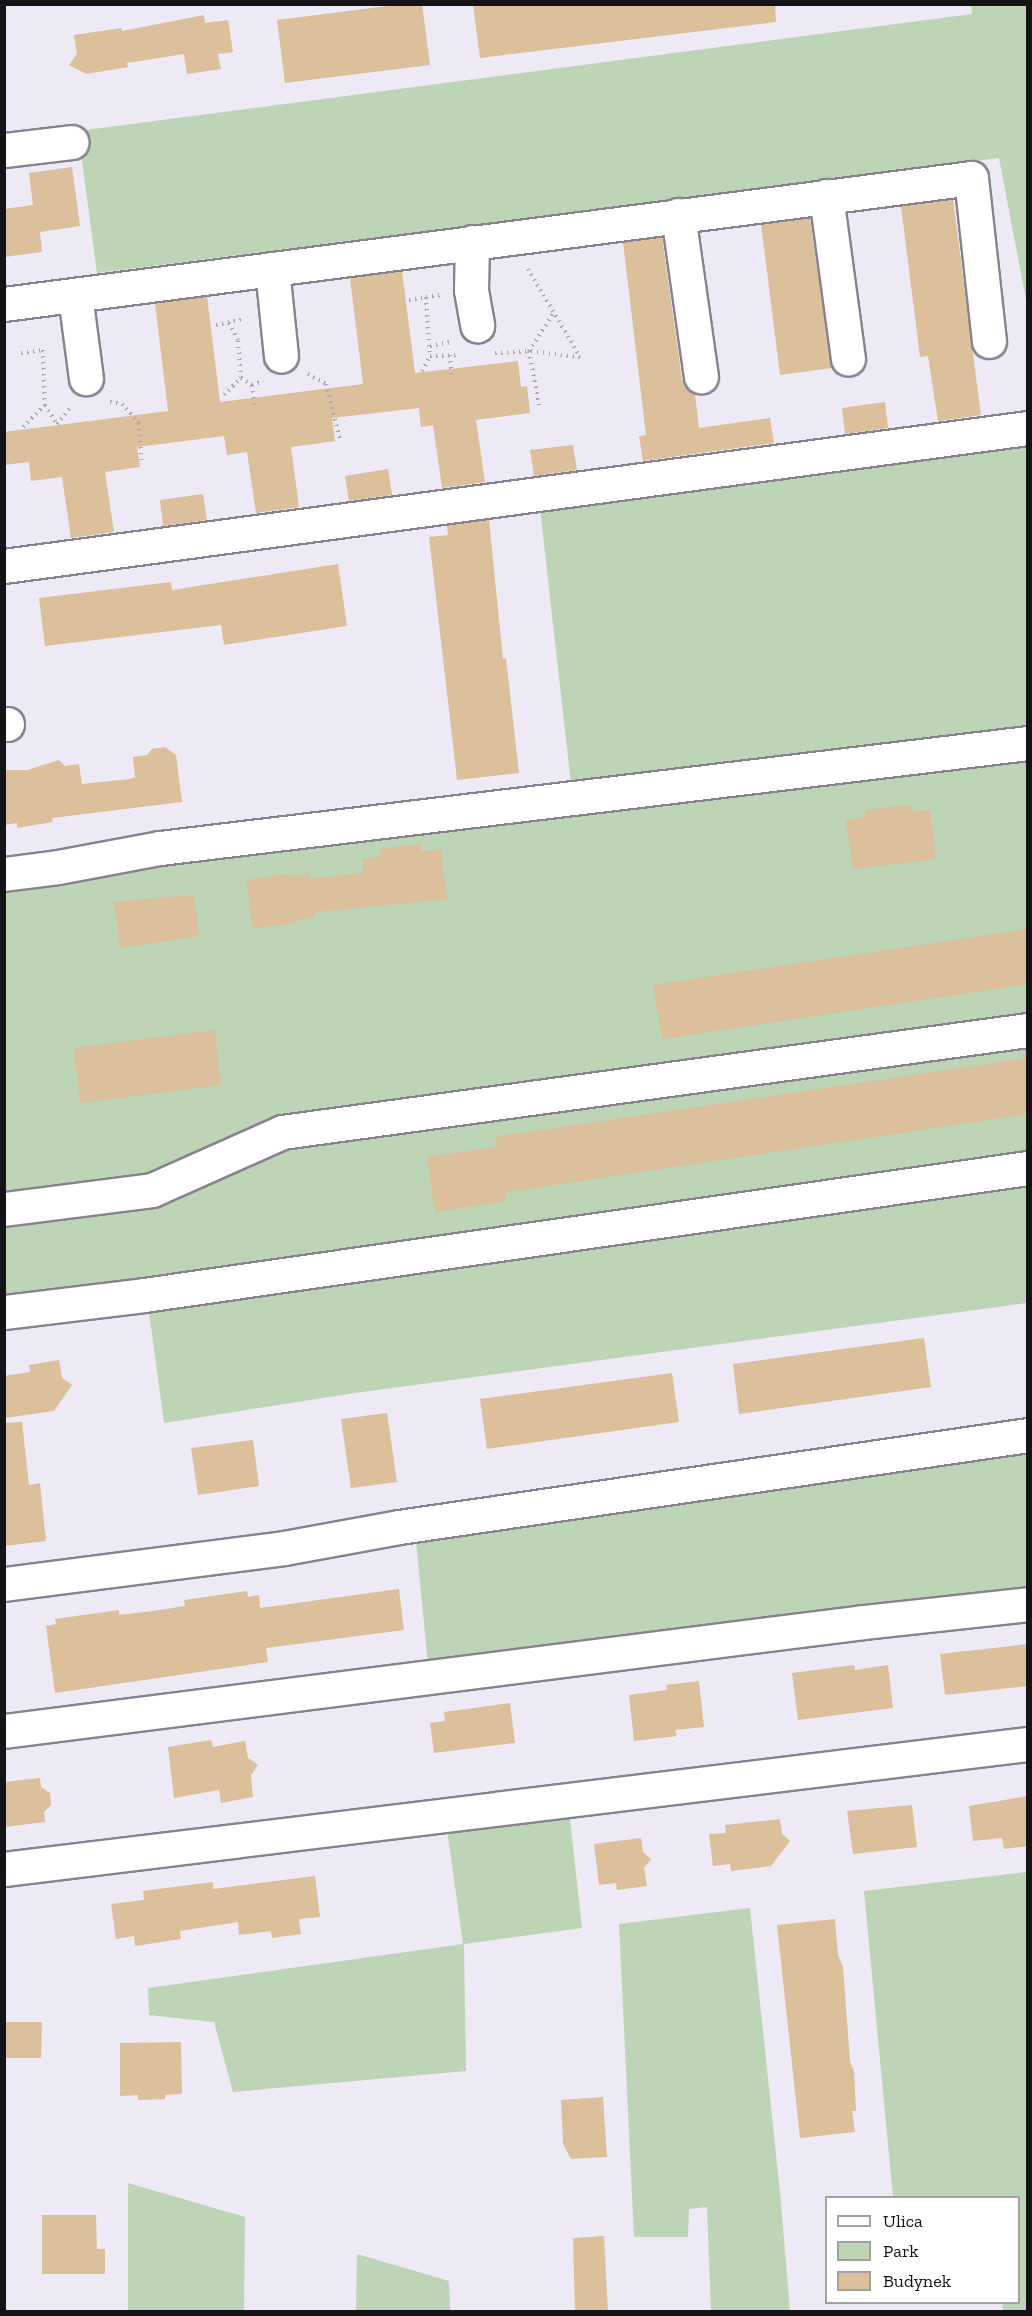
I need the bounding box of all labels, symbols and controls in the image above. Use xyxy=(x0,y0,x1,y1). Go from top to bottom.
legend xyxy=(825,2196,1020,2304)
text: Ulica xyxy=(883,2210,923,2232)
text: Park xyxy=(883,2240,919,2262)
text: Budynek xyxy=(883,2270,951,2292)

